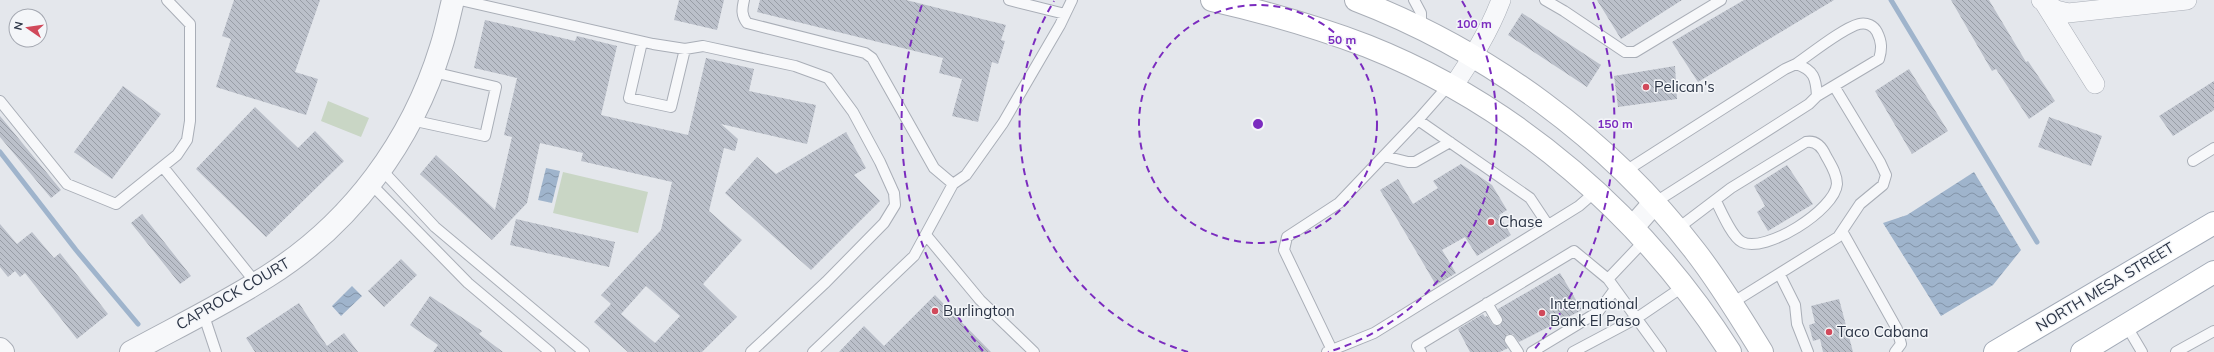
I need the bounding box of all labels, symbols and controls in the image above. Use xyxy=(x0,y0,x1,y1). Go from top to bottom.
north arrow xyxy=(8,8,48,48)
text: 100 m xyxy=(1456,16,1492,31)
text: N xyxy=(11,20,26,31)
text: 50 m xyxy=(1328,32,1356,47)
place label: Pelican's xyxy=(1654,77,1715,96)
marker: Pelican's xyxy=(1641,82,1651,92)
text: 150 m xyxy=(1597,116,1633,131)
centre of rings xyxy=(1251,117,1265,131)
place label: Chase xyxy=(1499,212,1543,231)
marker: Chase xyxy=(1486,217,1496,227)
street label: NORTH MESA STREET xyxy=(2032,238,2177,335)
street label: CAPROCK COURT xyxy=(173,253,293,334)
place label: International Bank El Paso xyxy=(1550,294,1640,330)
place label: Burlington xyxy=(943,301,1015,320)
marker: Burlington xyxy=(930,306,940,316)
marker: International Bank El Paso xyxy=(1537,308,1547,318)
place label: Taco Cabana xyxy=(1837,322,1928,341)
marker: Taco Cabana xyxy=(1824,327,1834,337)

